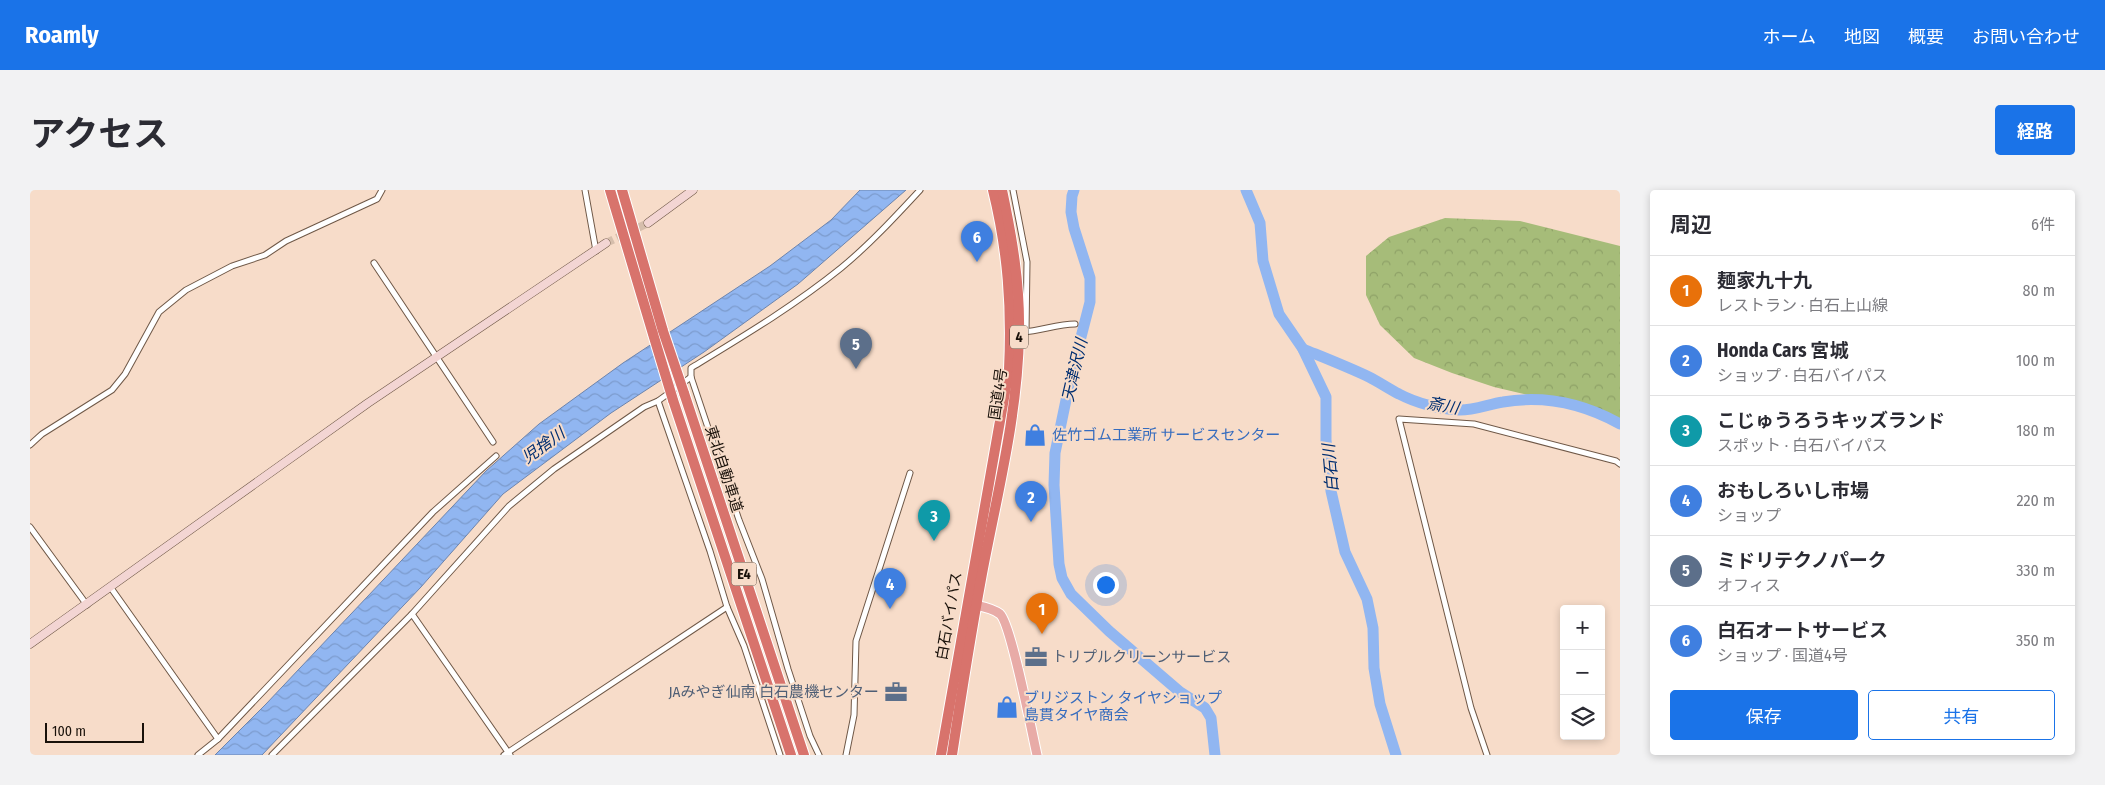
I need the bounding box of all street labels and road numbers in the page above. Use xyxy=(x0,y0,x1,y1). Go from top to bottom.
road number: 4 xyxy=(1010,326,1028,348)
street label: 国道4号 xyxy=(985,367,1011,421)
street label: 東北自動車道 xyxy=(702,423,746,515)
road number: E4 xyxy=(732,562,756,586)
street label: 白石バイパス xyxy=(932,570,966,662)

